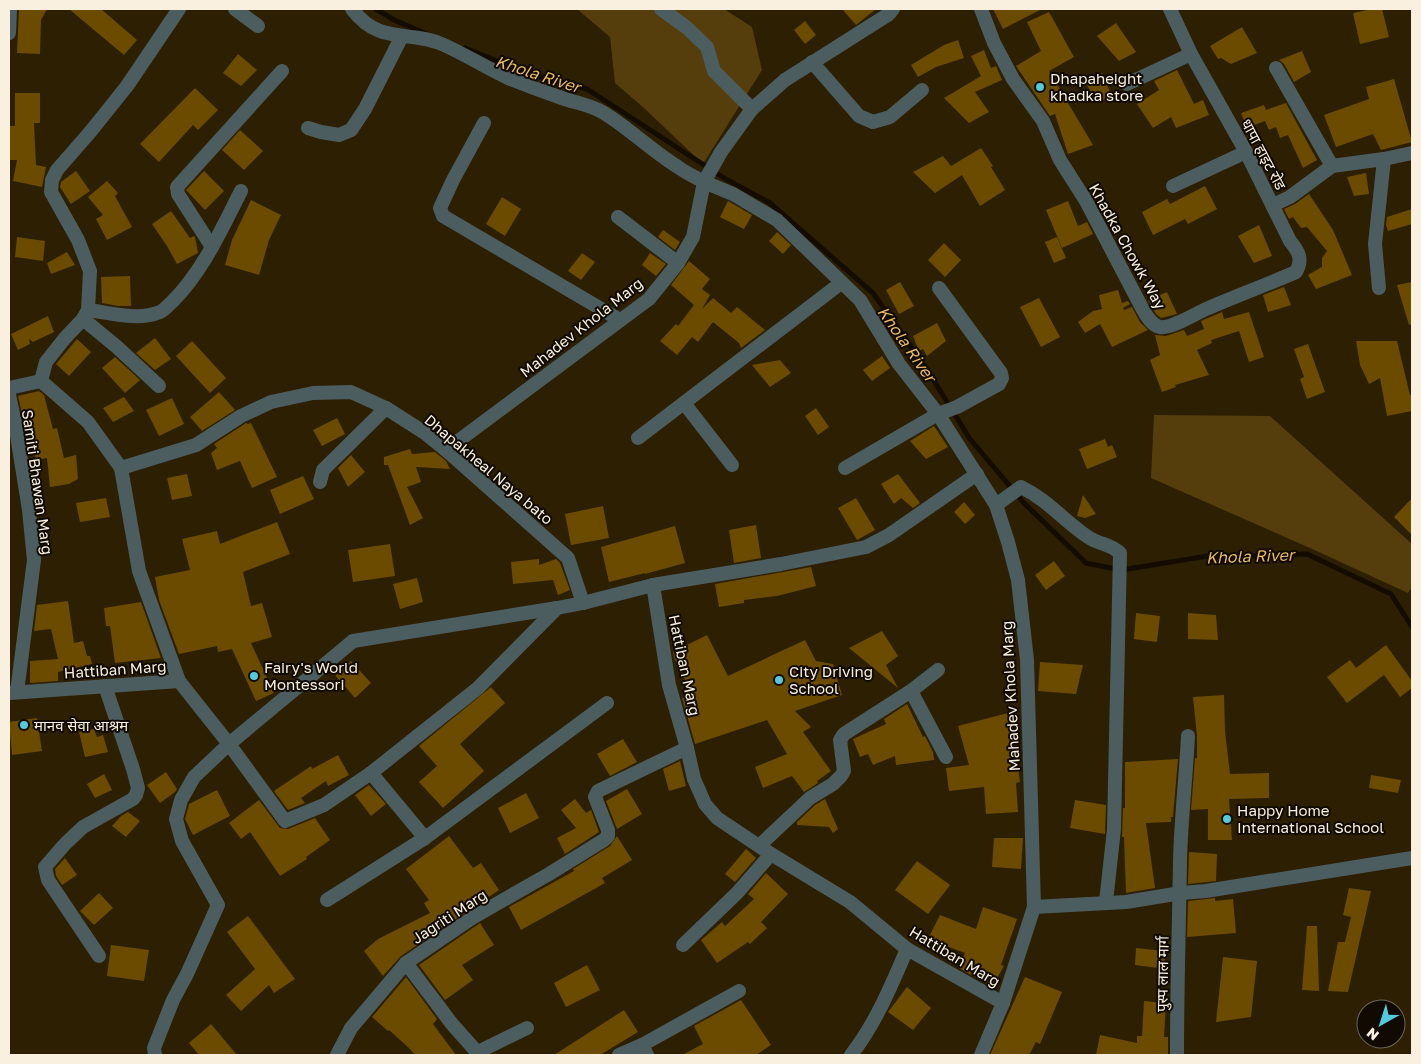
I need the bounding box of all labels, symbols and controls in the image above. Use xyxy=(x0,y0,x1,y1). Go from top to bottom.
water label: Khola River xyxy=(493,51,586,98)
place label: Dhapaheight khadka store xyxy=(1050,69,1144,104)
marker: Dhapaheight khadka store xyxy=(1034,81,1046,93)
street label: धापा हाइट रोड xyxy=(1238,115,1291,193)
street label: Khadka Chowk Way xyxy=(1086,180,1170,312)
street label: Mahadev Khola Marg xyxy=(516,273,646,381)
water label: Khola River xyxy=(874,302,942,388)
street label: Samiti Bhawan Marg xyxy=(19,408,57,556)
street label: Dhapakheal Naya bato xyxy=(421,410,557,528)
water label: Khola River xyxy=(1206,544,1297,568)
street label: Hattiban Marg xyxy=(666,613,704,717)
street label: Mahadev Khola Marg xyxy=(997,620,1023,772)
street label: Hattiban Marg xyxy=(63,656,167,682)
place label: Fairy's World Montessori xyxy=(264,658,358,693)
place label: City Driving School xyxy=(789,662,873,697)
marker: Fairy's World Montessori xyxy=(248,670,260,682)
marker: City Driving School xyxy=(773,674,785,686)
place label: मानव सेवा आश्रम xyxy=(34,716,129,734)
marker: मानव सेवा आश्रम xyxy=(18,719,30,731)
place label: Happy Home International School xyxy=(1237,801,1384,836)
marker: Happy Home International School xyxy=(1221,813,1233,825)
street label: Jagriti Marg xyxy=(408,885,490,947)
street label: Hattiban Marg xyxy=(906,922,1004,990)
street label: पुस्प लाल मार्ग xyxy=(1152,935,1174,1012)
north arrow xyxy=(1356,999,1406,1049)
text: N xyxy=(1363,1025,1382,1044)

